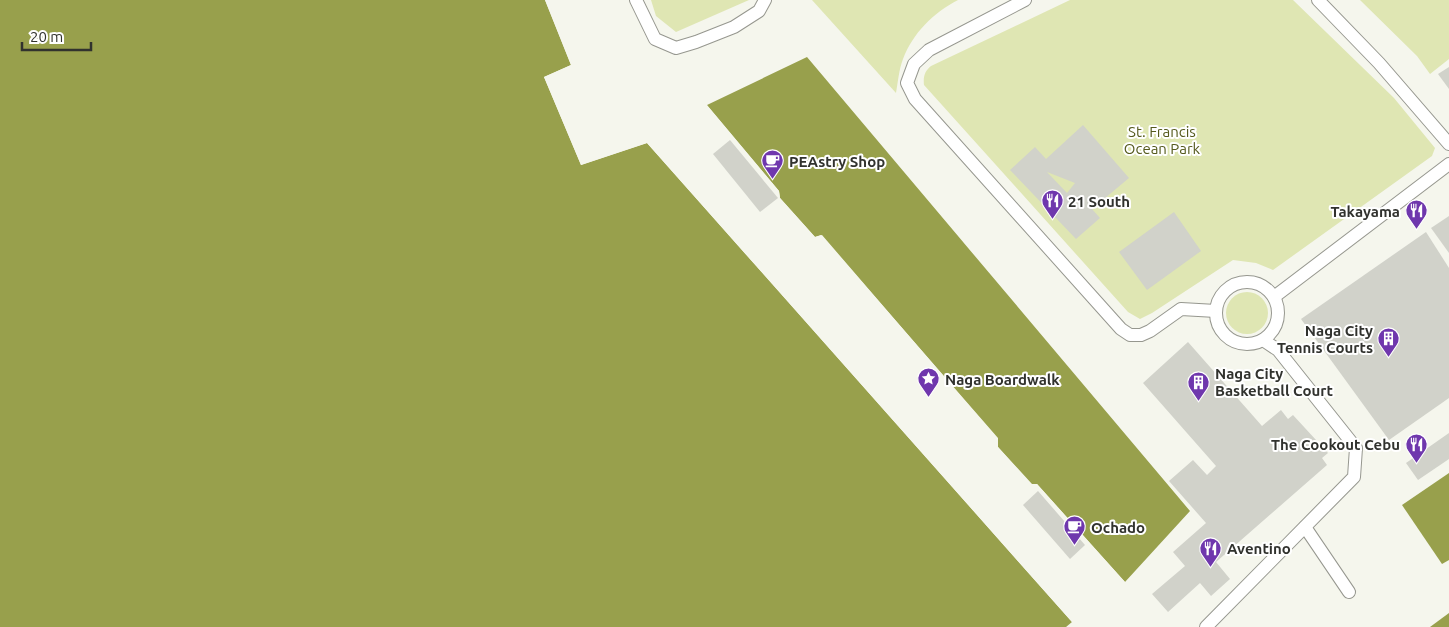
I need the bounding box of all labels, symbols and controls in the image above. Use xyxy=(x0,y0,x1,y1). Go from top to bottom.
scale bar xyxy=(22,20,91,52)
text: 20 m xyxy=(30,28,63,45)
park label: St. Francis Ocean Park xyxy=(1124,123,1201,157)
cafe icon: PEAstry Shop xyxy=(761,149,785,180)
place label: PEAstry Shop xyxy=(789,153,885,170)
restaurant icon: 21 South xyxy=(1040,189,1064,220)
place label: 21 South xyxy=(1068,193,1130,210)
restaurant icon: Takayama xyxy=(1404,199,1428,230)
place label: Takayama xyxy=(1330,203,1400,220)
place label: Naga City Tennis Courts xyxy=(1277,322,1373,356)
building icon: Naga City Tennis Courts xyxy=(1377,327,1401,358)
place label: Naga City Basketball Court xyxy=(1215,365,1333,399)
place icon: Naga Boardwalk xyxy=(917,367,941,398)
building icon: Naga City Basketball Court xyxy=(1187,370,1211,401)
place label: Naga Boardwalk xyxy=(945,371,1060,388)
restaurant icon: The Cookout Cebu xyxy=(1404,432,1428,463)
place label: The Cookout Cebu xyxy=(1271,436,1400,453)
cafe icon: Ochado xyxy=(1063,515,1087,546)
place label: Ochado xyxy=(1091,519,1145,536)
restaurant icon: Aventino xyxy=(1199,536,1223,567)
place label: Aventino xyxy=(1227,540,1291,557)

